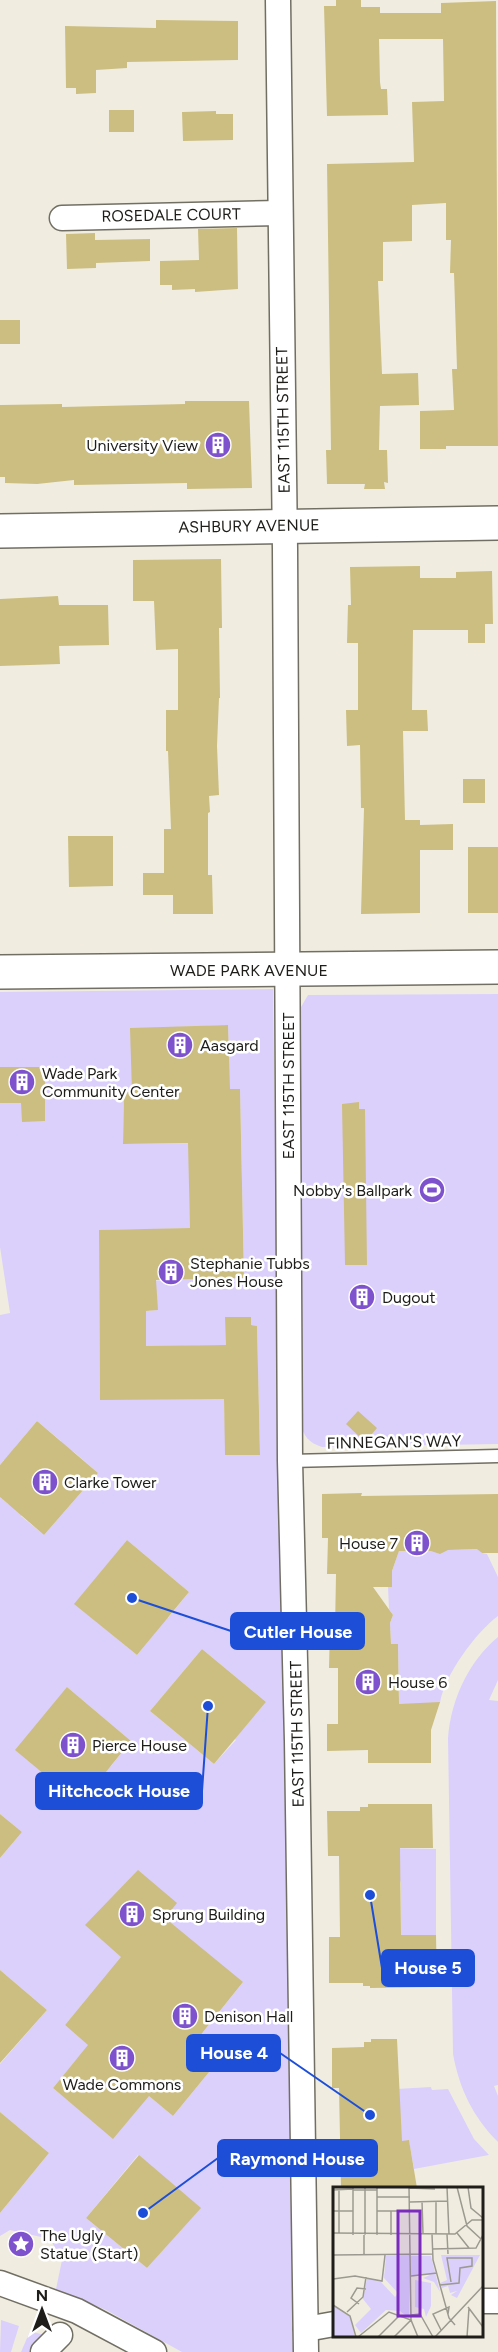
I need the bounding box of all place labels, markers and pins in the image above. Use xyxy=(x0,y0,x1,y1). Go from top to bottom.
building icon: University View xyxy=(203,430,233,460)
place label: University View xyxy=(86,436,198,455)
building icon: Aasgard xyxy=(165,1030,195,1060)
place label: Aasgard xyxy=(200,1036,259,1055)
place label: Wade Park Community Center xyxy=(42,1064,180,1101)
building icon: Wade Park Community Center xyxy=(7,1067,37,1097)
sports icon: Nobby's Ballpark xyxy=(417,1175,447,1205)
place label: Nobby's Ballpark xyxy=(293,1181,412,1200)
place label: Stephanie Tubbs Jones House xyxy=(190,1254,310,1291)
building icon: Stephanie Tubbs Jones House xyxy=(156,1257,186,1287)
building icon: Dugout xyxy=(347,1282,377,1312)
place label: Dugout xyxy=(382,1288,436,1307)
building icon: Clarke Tower xyxy=(30,1467,60,1497)
place label: Clarke Tower xyxy=(64,1473,157,1492)
building icon: House 7 xyxy=(402,1528,432,1558)
place label: House 7 xyxy=(339,1534,398,1553)
callout: Cutler House xyxy=(231,1613,364,1649)
building icon: House 6 xyxy=(353,1667,383,1697)
place label: House 6 xyxy=(388,1673,447,1692)
building icon: Pierce House xyxy=(58,1730,88,1760)
place label: Pierce House xyxy=(92,1736,187,1755)
callout: Hitchcock House xyxy=(36,1773,202,1809)
building icon: Sprung Building xyxy=(117,1899,147,1929)
place label: Sprung Building xyxy=(152,1905,265,1924)
callout: House 5 xyxy=(382,1950,474,1986)
building icon: Denison Hall xyxy=(170,2001,200,2031)
place label: Denison Hall xyxy=(204,2007,293,2026)
callout: House 4 xyxy=(187,2035,280,2071)
building icon: Wade Commons xyxy=(107,2043,137,2073)
place label: Wade Commons xyxy=(63,2075,181,2094)
callout: Raymond House xyxy=(218,2140,377,2176)
place label: The Ugly Statue (Start) xyxy=(40,2226,138,2263)
place icon: The Ugly Statue (Start) xyxy=(6,2229,36,2259)

